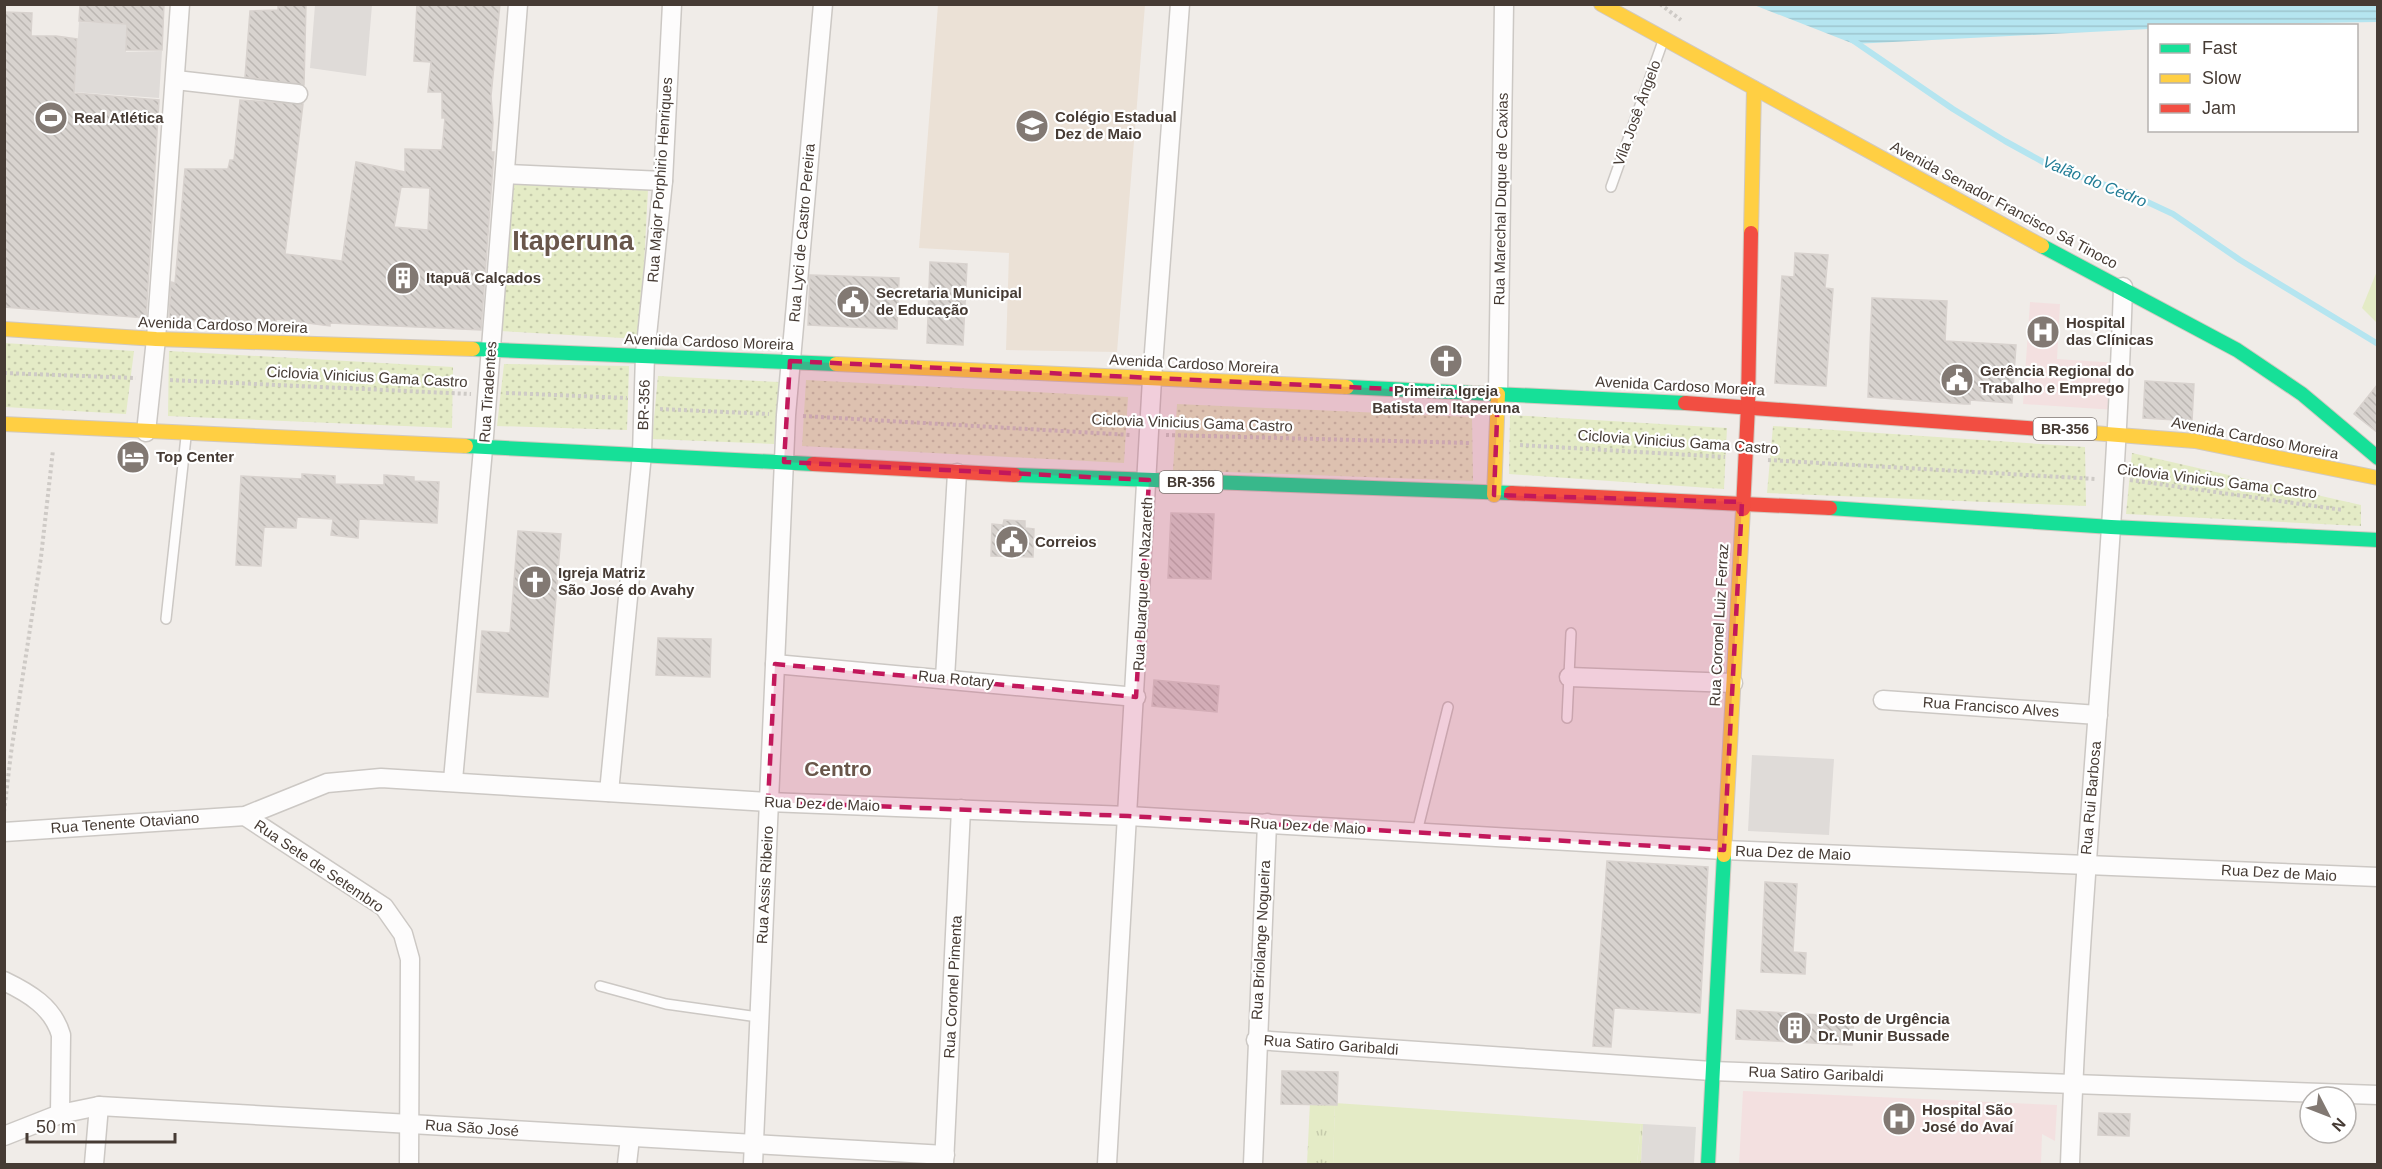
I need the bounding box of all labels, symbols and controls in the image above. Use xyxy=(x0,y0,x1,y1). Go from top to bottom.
legend xyxy=(2148,24,2358,132)
text: Fast xyxy=(2202,38,2237,58)
street label: Vila Josê Ângelo xyxy=(1609,58,1664,168)
text: Slow xyxy=(2202,68,2242,88)
street label: Rua Major Porphirio Henriques xyxy=(644,77,675,283)
street label: Rua Marechal Duque de Caxias xyxy=(1490,93,1511,305)
text: Jam xyxy=(2202,98,2236,118)
sports icon: Real Atlética xyxy=(33,100,69,136)
school or university icon: Colégio Estadual Dez de Maio xyxy=(1014,108,1050,144)
place label: Colégio Estadual Dez de Maio xyxy=(1055,108,1177,142)
place label: Real Atlética xyxy=(74,109,164,126)
street label: Avenida Senador Francisco Sá Tinoco xyxy=(1888,137,2121,272)
street label: Rua Lyci de Castro Pereira xyxy=(785,142,818,323)
water label: Valão do Cedro xyxy=(2040,153,2149,210)
district label: Itaperuna xyxy=(512,226,635,256)
building icon: Itapuã Calçados xyxy=(385,260,421,296)
place label: Itapuã Calçados xyxy=(426,269,541,286)
public building icon: Secretaria Municipal de Educação xyxy=(835,284,871,320)
place label: Secretaria Municipal de Educação xyxy=(876,284,1022,318)
street label: Avenida Cardoso Moreira xyxy=(138,313,309,336)
hospital icon: Hospital das Clínicas xyxy=(2025,314,2061,350)
place label: Hospital das Clínicas xyxy=(2066,314,2154,348)
street label: Avenida Cardoso Moreira xyxy=(624,330,795,353)
street label: Rua Tiradentes xyxy=(475,341,500,443)
church icon: Primeira Igreja Batista em Itaperuna xyxy=(1428,343,1464,379)
street label: Avenida Cardoso Moreira xyxy=(1109,351,1280,376)
public building icon: Gerência Regional do Trabalho e Emprego xyxy=(1939,362,1975,398)
place label: Gerência Regional do Trabalho e Emprego xyxy=(1980,362,2134,396)
street label: Ciclovia Vinicius Gama Castro xyxy=(266,363,468,390)
street label: Avenida Cardoso Moreira xyxy=(1595,373,1766,398)
street label: BR-356 xyxy=(634,379,653,431)
place label: Primeira Igreja Batista em Itaperuna xyxy=(1372,382,1520,416)
street label: Ciclovia Vinicius Gama Castro xyxy=(1091,410,1293,435)
street label: Avenida Cardoso Moreira xyxy=(2170,413,2341,462)
road number: BR-356 xyxy=(2034,418,2096,440)
street label: Ciclovia Vinicius Gama Castro xyxy=(1577,426,1779,457)
hotel icon: Top Center xyxy=(115,439,151,475)
place label: Top Center xyxy=(156,448,234,465)
street label: Ciclovia Vinicius Gama Castro xyxy=(2116,460,2318,501)
road number: BR-356 xyxy=(1160,471,1222,493)
street label: Rua Buarque de Nazareth xyxy=(1129,497,1156,671)
public building icon: Correios xyxy=(994,524,1030,560)
place label: Correios xyxy=(1035,533,1097,550)
street label: Rua Coronel Luiz Ferraz xyxy=(1706,543,1731,707)
church icon: Igreja Matriz São José do Avahy xyxy=(517,564,553,600)
place label: Igreja Matriz São José do Avahy xyxy=(558,564,695,598)
street label: Rua Rotary xyxy=(918,667,995,690)
street label: Rua Francisco Alves xyxy=(1922,693,2060,720)
street label: Rua Rui Barbosa xyxy=(2077,740,2104,856)
district label: Centro xyxy=(804,757,872,780)
street label: Rua Dez de Maio xyxy=(764,793,880,814)
street label: Rua Tenente Otaviano xyxy=(50,809,200,836)
street label: Rua Dez de Maio xyxy=(1250,814,1366,837)
street label: Rua Sete de Setembro xyxy=(251,816,387,915)
street label: Rua Assis Ribeiro xyxy=(753,825,776,945)
street label: Rua Dez de Maio xyxy=(1735,842,1851,863)
street label: Rua Briolange Nogueira xyxy=(1248,859,1273,1020)
street label: Rua Dez de Maio xyxy=(2221,861,2337,884)
street label: Rua Coronel Pimenta xyxy=(940,914,965,1059)
building icon: Posto de Urgência Dr. Munir Bussade xyxy=(1777,1010,1813,1046)
place label: Posto de Urgência Dr. Munir Bussade xyxy=(1818,1010,1950,1044)
street label: Rua Satiro Garibaldi xyxy=(1263,1031,1399,1058)
street label: Rua Satiro Garibaldi xyxy=(1748,1063,1884,1084)
north arrow xyxy=(2298,1085,2358,1145)
hospital icon: Hospital São José do Avaí xyxy=(1881,1101,1917,1137)
place label: Hospital São José do Avaí xyxy=(1922,1101,2014,1135)
scale bar xyxy=(27,1106,176,1144)
text: N xyxy=(2329,1115,2349,1135)
street label: Rua São José xyxy=(424,1116,520,1139)
text: 50 m xyxy=(36,1117,76,1137)

